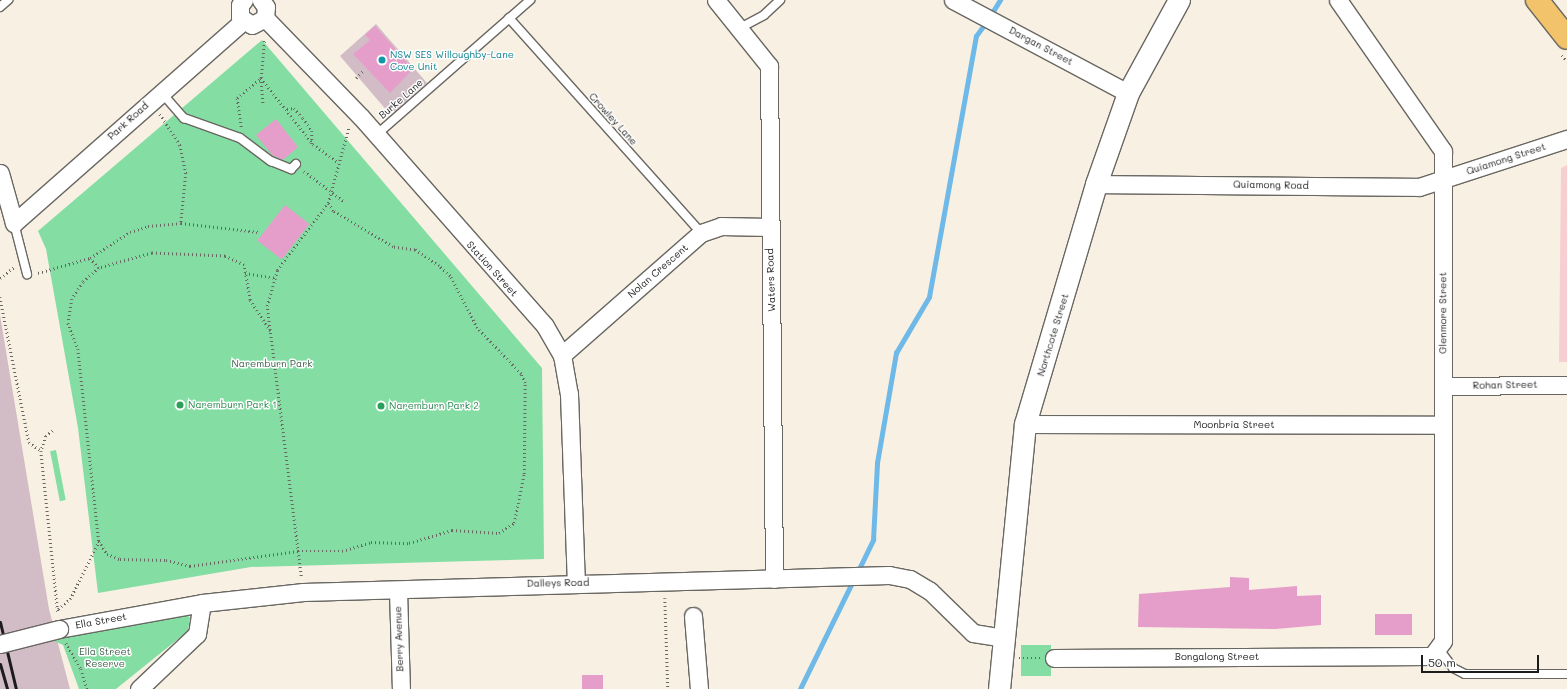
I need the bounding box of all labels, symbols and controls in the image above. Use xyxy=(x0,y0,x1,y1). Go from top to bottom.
street label: Dargan Street xyxy=(1007,24,1075,68)
place label: NSW SES Willoughby-Lane Cove Unit xyxy=(390,48,514,72)
marker: NSW SES Willoughby-Lane Cove Unit xyxy=(377,55,387,65)
street label: Burke Lane xyxy=(376,77,426,121)
street label: Crowley Lane xyxy=(586,90,640,148)
street label: Park Road xyxy=(105,100,151,142)
street label: Quiamong Street xyxy=(1465,140,1547,178)
street label: Quiamong Road xyxy=(1233,178,1309,192)
street label: Station Street xyxy=(464,239,520,299)
street label: Nolan Crescent xyxy=(625,242,691,300)
street label: Waters Road xyxy=(764,248,778,312)
street label: Glenmore Street xyxy=(1437,272,1449,354)
street label: Northcote Street xyxy=(1035,292,1071,378)
park label: Naremburn Park xyxy=(231,358,313,370)
street label: Rohan Street xyxy=(1473,378,1537,392)
place label: Naremburn Park 1 xyxy=(188,399,277,411)
marker: Naremburn Park 1 xyxy=(175,400,185,410)
place label: Naremburn Park 2 xyxy=(389,400,479,412)
marker: Naremburn Park 2 xyxy=(376,401,386,411)
street label: Moonbria Street xyxy=(1193,419,1275,431)
street label: Dalleys Road xyxy=(527,576,589,590)
street label: Berry Avenue xyxy=(392,606,406,672)
street label: Ella Street xyxy=(74,611,128,631)
park label: Ella Street Reserve xyxy=(79,645,131,668)
scale bar xyxy=(1423,647,1541,673)
street label: Bongalong Street xyxy=(1175,651,1259,663)
text: 50 m xyxy=(1428,654,1456,670)

